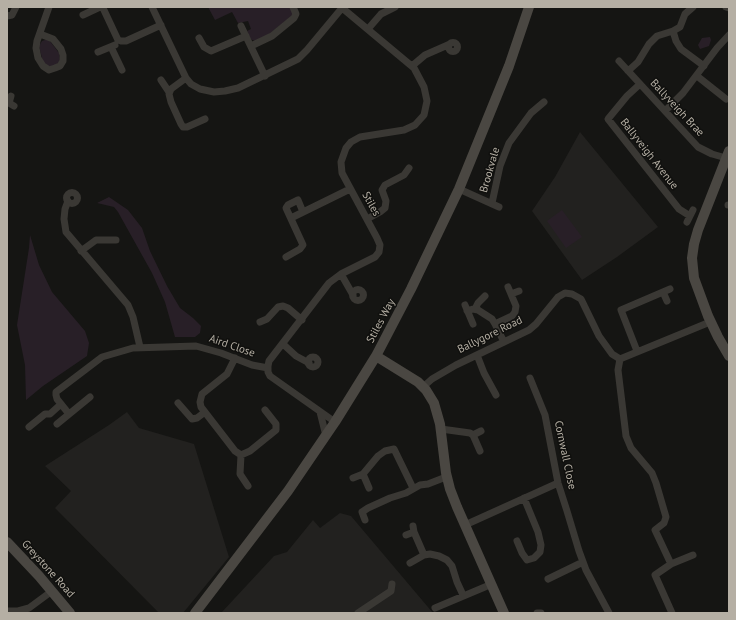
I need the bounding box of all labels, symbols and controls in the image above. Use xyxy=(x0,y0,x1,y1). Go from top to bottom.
street label: Ballyveigh Brae xyxy=(647,77,707,139)
street label: Ballyveigh Avenue xyxy=(617,116,681,192)
street label: Brookvale xyxy=(477,146,503,194)
street label: Stiles xyxy=(359,189,383,219)
street label: Stiles Way xyxy=(364,297,398,345)
street label: Ballygore Road xyxy=(455,314,525,356)
street label: Aird Close xyxy=(207,332,257,360)
street label: Cornwall Close xyxy=(551,419,579,491)
street label: Greystone Road xyxy=(19,537,77,601)

